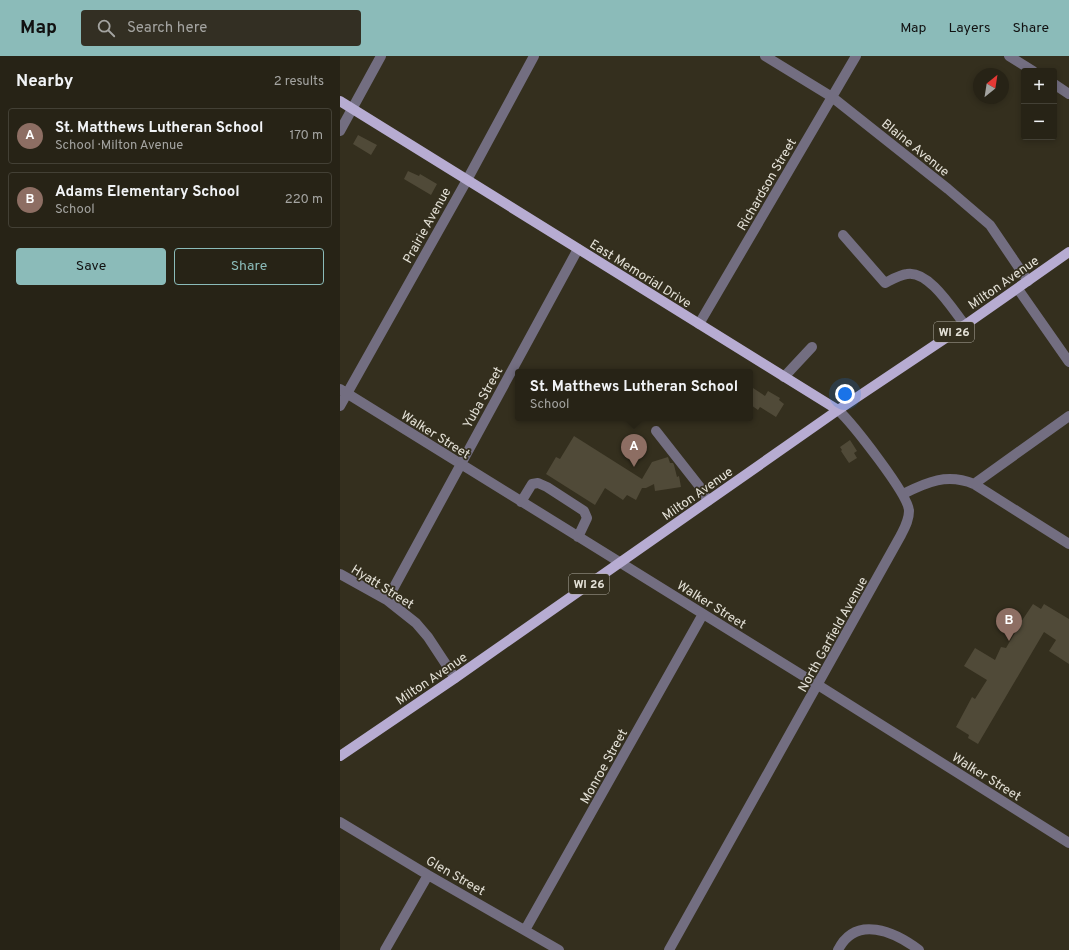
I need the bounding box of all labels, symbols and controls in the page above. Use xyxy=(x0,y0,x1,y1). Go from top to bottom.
search box xyxy=(81,10,361,46)
text: Map xyxy=(20,16,57,40)
icon: search xyxy=(95,17,117,39)
text: Search here xyxy=(127,19,207,38)
text: Map xyxy=(900,20,926,37)
text: Layers xyxy=(948,20,990,37)
text: Share xyxy=(1012,20,1049,37)
north arrow xyxy=(973,68,1009,104)
map controls xyxy=(1021,68,1057,140)
button: + xyxy=(1021,68,1057,104)
text: Nearby xyxy=(16,71,73,93)
text: 2 results xyxy=(274,74,324,90)
button: − xyxy=(1021,104,1057,140)
street label: Blaine Avenue xyxy=(878,116,952,181)
text: St. Matthews Lutheran School xyxy=(55,119,263,138)
text: A xyxy=(25,128,35,144)
text: 170 m xyxy=(289,128,323,144)
street label: Richardson Street xyxy=(735,136,801,234)
text: School · Milton Avenue xyxy=(55,138,183,154)
text: Adams Elementary School xyxy=(55,183,240,202)
street label: Prairie Avenue xyxy=(400,185,455,267)
text: B xyxy=(26,192,34,208)
text: 220 m xyxy=(285,192,323,208)
text: School xyxy=(55,202,95,218)
street label: East Memorial Drive xyxy=(586,237,694,312)
button: Save xyxy=(16,248,166,285)
button: Share xyxy=(174,248,324,285)
street label: Milton Avenue xyxy=(966,253,1043,314)
road number: WI 26 xyxy=(934,322,974,342)
street label: Yuba Street xyxy=(460,364,507,432)
popup xyxy=(515,369,753,421)
text: St. Matthews Lutheran School xyxy=(530,378,738,397)
your location xyxy=(835,384,855,404)
text: School xyxy=(530,397,570,413)
street label: Walker Street xyxy=(397,408,472,463)
pin: A xyxy=(621,434,647,467)
street label: Milton Avenue xyxy=(660,464,737,525)
street label: Hyatt Street xyxy=(348,562,416,613)
road number: WI 26 xyxy=(569,574,609,594)
street label: North Garfield Avenue xyxy=(795,575,872,695)
street label: Walker Street xyxy=(673,578,748,633)
pin: B xyxy=(996,608,1022,641)
street label: Milton Avenue xyxy=(393,650,471,709)
street label: Monroe Street xyxy=(578,727,632,807)
street label: Walker Street xyxy=(948,750,1023,805)
street label: Glen Street xyxy=(423,853,487,900)

